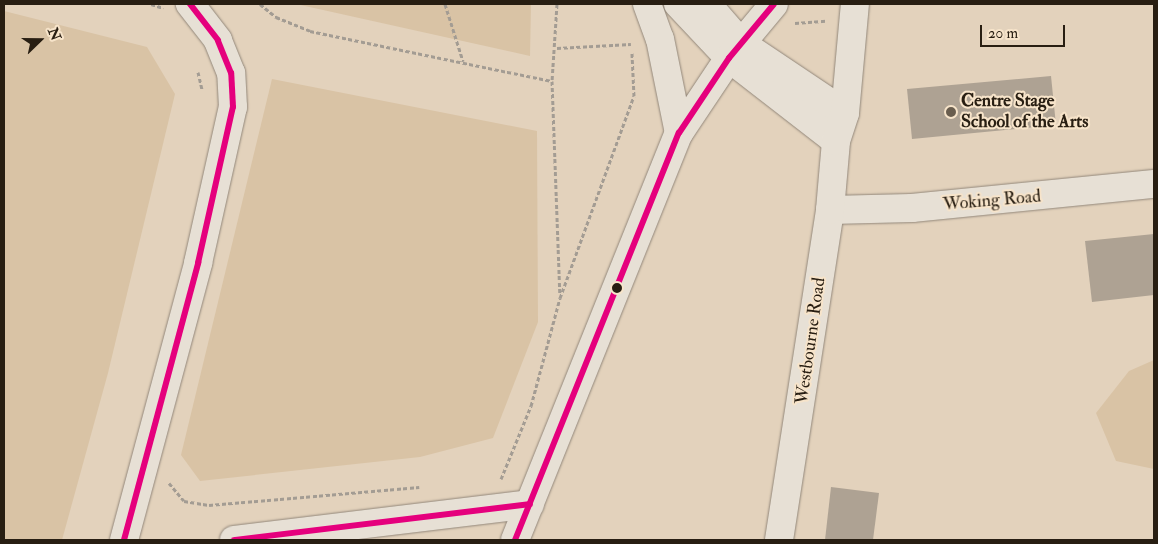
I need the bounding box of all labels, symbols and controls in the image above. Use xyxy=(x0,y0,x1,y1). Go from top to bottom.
north arrow xyxy=(15,15,65,65)
scale bar xyxy=(983,15,1068,47)
text: 20 m xyxy=(988,24,1018,43)
text: N xyxy=(44,25,65,43)
place label: Centre Stage School of the Arts xyxy=(961,91,1088,134)
marker: Centre Stage School of the Arts xyxy=(945,106,957,118)
street label: Woking Road xyxy=(942,186,1042,216)
street label: Westbourne Road xyxy=(791,276,831,406)
unlabelled marker xyxy=(612,283,622,293)

